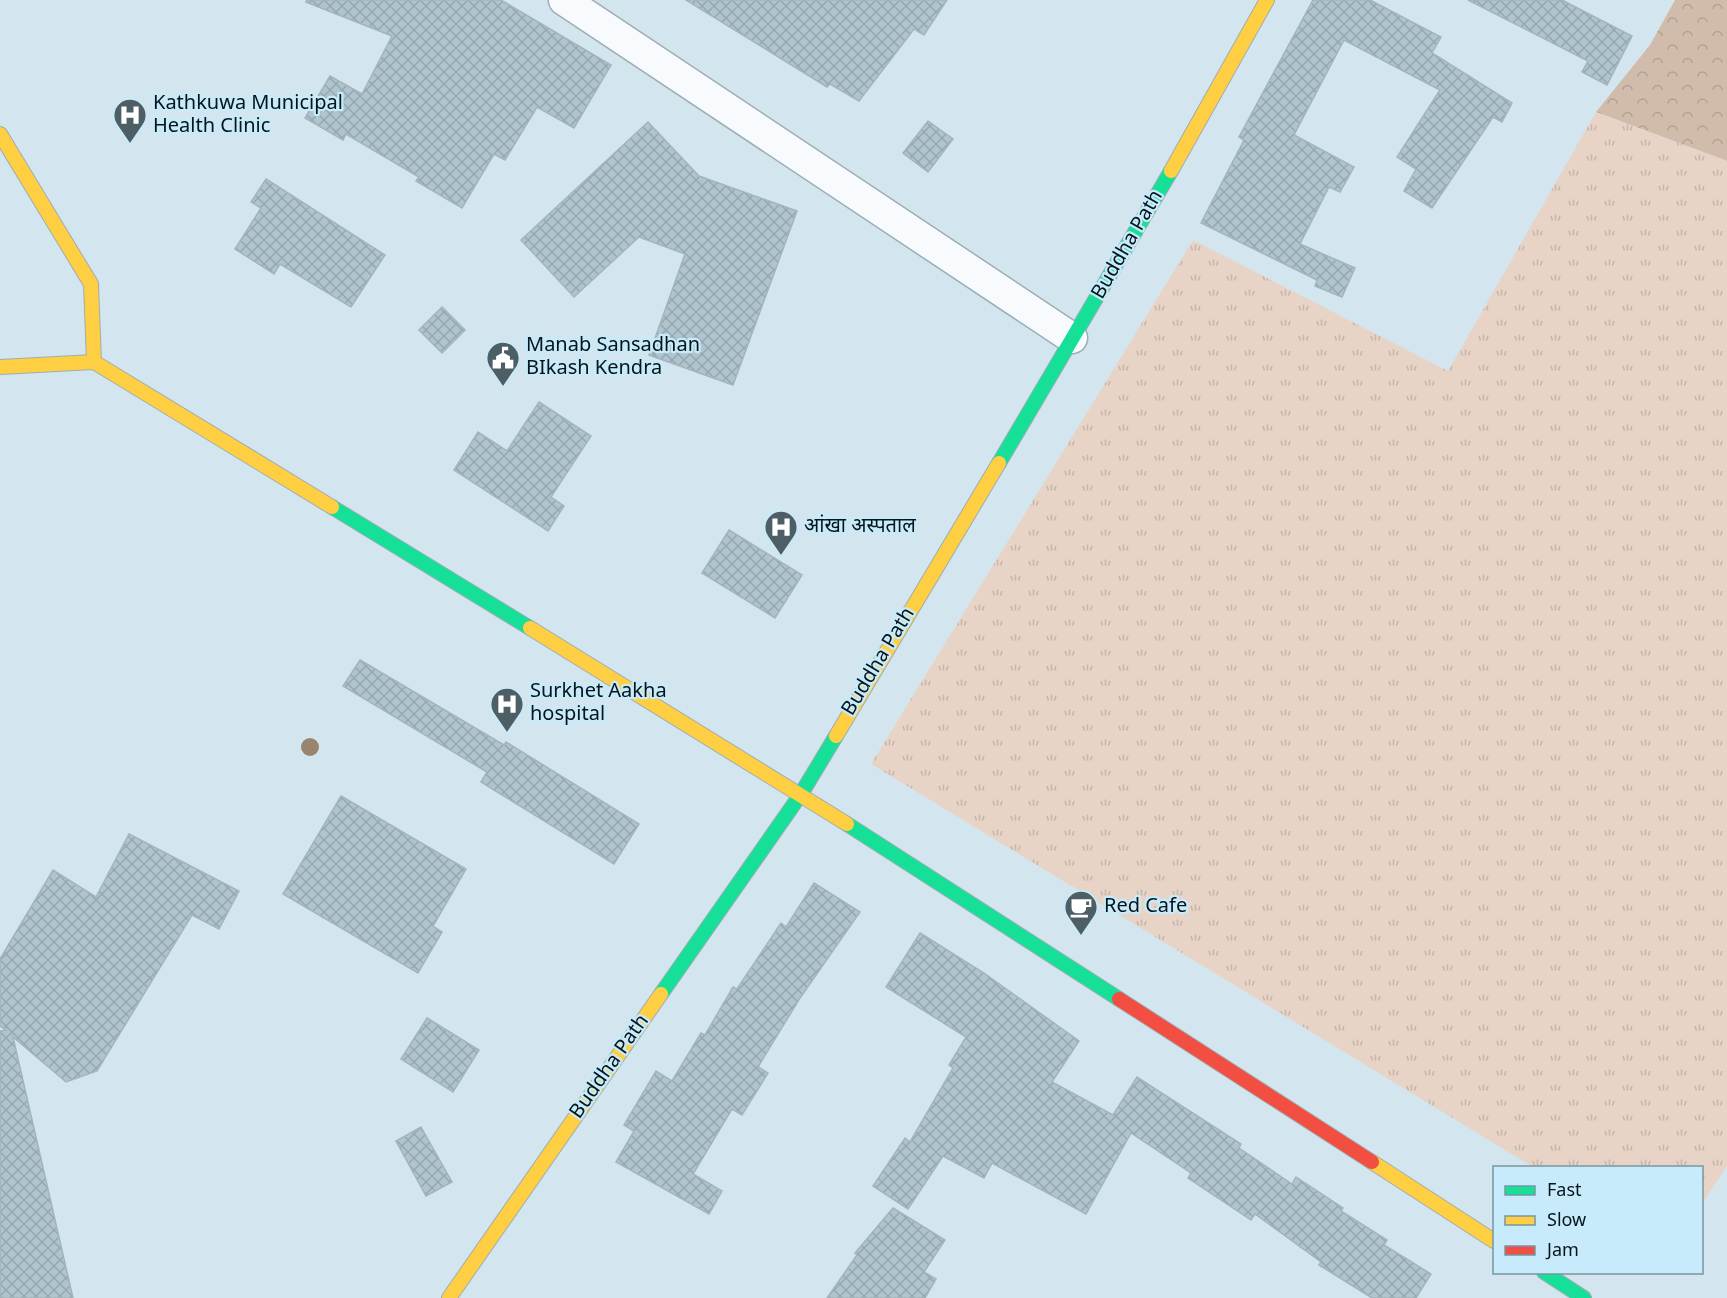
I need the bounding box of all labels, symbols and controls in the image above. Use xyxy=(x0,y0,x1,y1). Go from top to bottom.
place label: Kathkuwa Municipal Health Clinic xyxy=(153,91,343,140)
hospital icon: Kathkuwa Municipal Health Clinic xyxy=(112,97,148,144)
street label: Buddha Path xyxy=(1086,186,1170,304)
place label: Manab Sansadhan BIkash Kendra xyxy=(526,333,700,382)
public building icon: Manab Sansadhan BIkash Kendra xyxy=(485,340,521,387)
hospital icon: आंखा अस्पताल xyxy=(763,509,799,556)
place label: आंखा अस्पताल xyxy=(804,514,916,540)
street label: Buddha Path xyxy=(837,603,921,721)
place label: Surkhet Aakha hospital xyxy=(530,679,667,728)
hospital icon: Surkhet Aakha hospital xyxy=(489,686,525,733)
cafe icon: Red Cafe xyxy=(1063,889,1099,936)
place label: Red Cafe xyxy=(1104,894,1187,920)
street label: Buddha Path xyxy=(564,1010,656,1124)
legend xyxy=(1493,1166,1703,1274)
text: Fast xyxy=(1547,1180,1582,1203)
text: Slow xyxy=(1547,1210,1586,1233)
text: Jam xyxy=(1545,1240,1579,1263)

